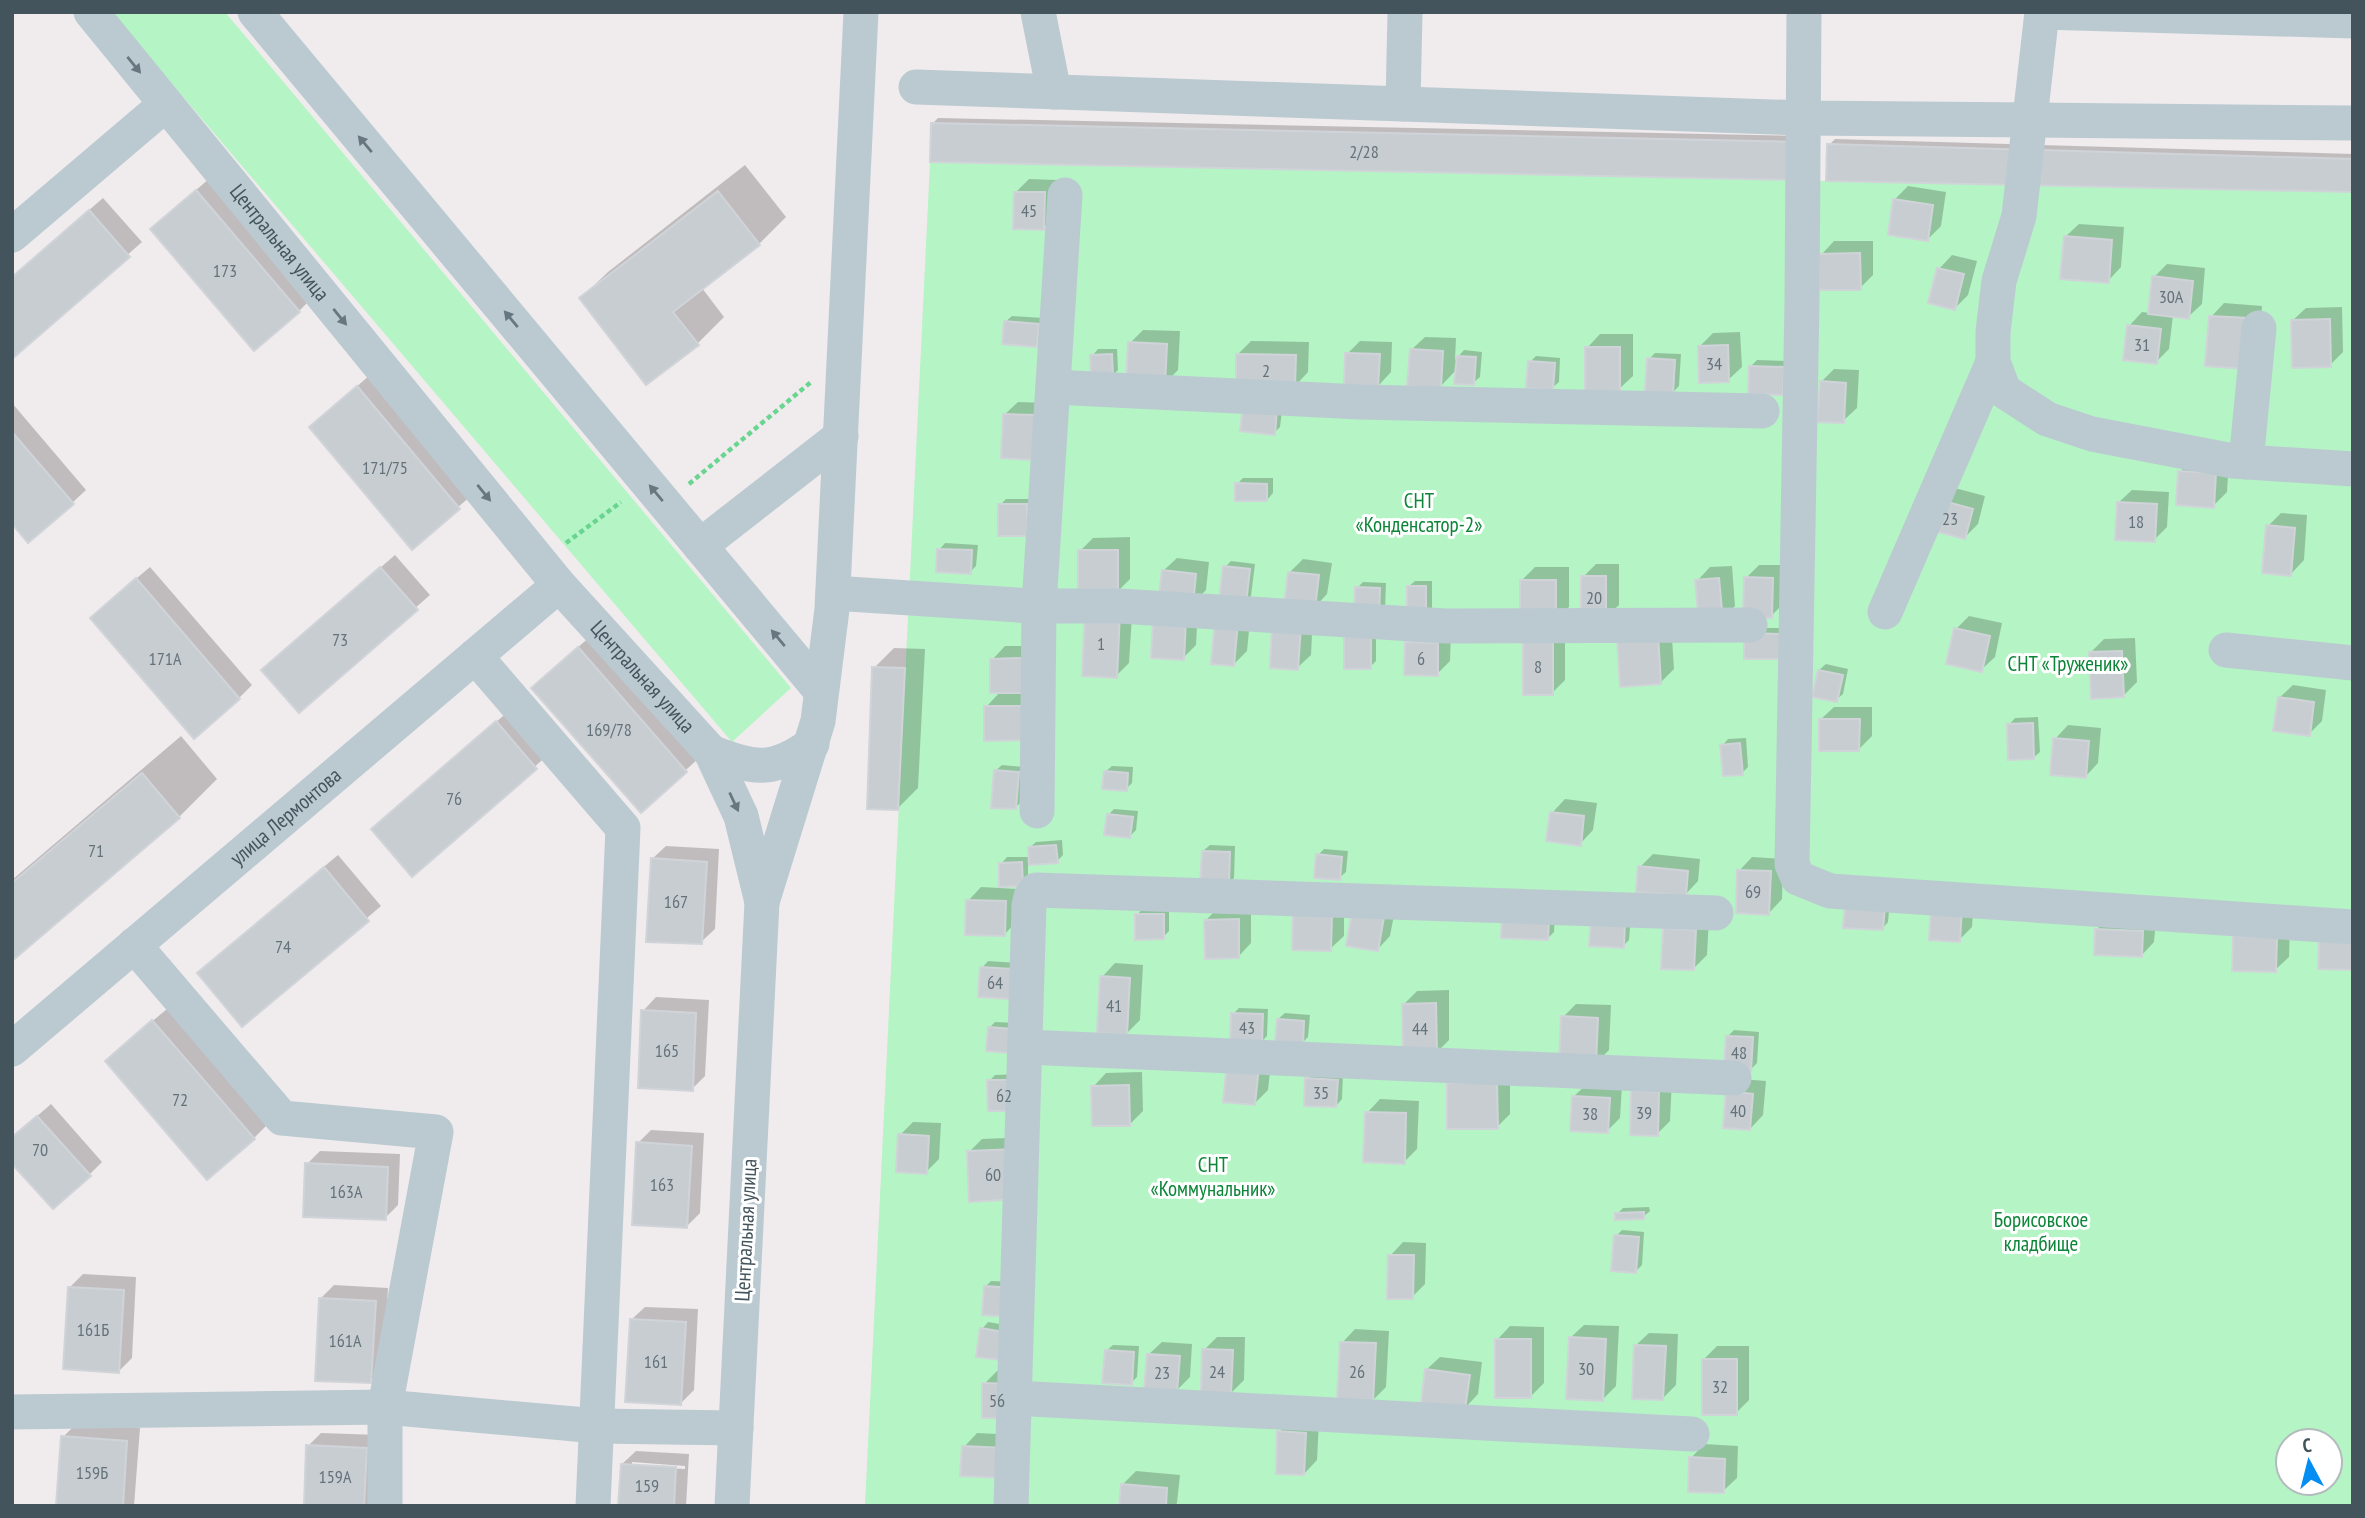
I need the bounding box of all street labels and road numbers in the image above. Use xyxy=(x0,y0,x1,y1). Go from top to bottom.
street label: Центральная улица xyxy=(224,179,336,306)
street label: Центральная улица xyxy=(585,615,701,738)
street label: улица Лермонтова xyxy=(224,762,347,871)
street label: Центральная улица xyxy=(728,1158,763,1302)

